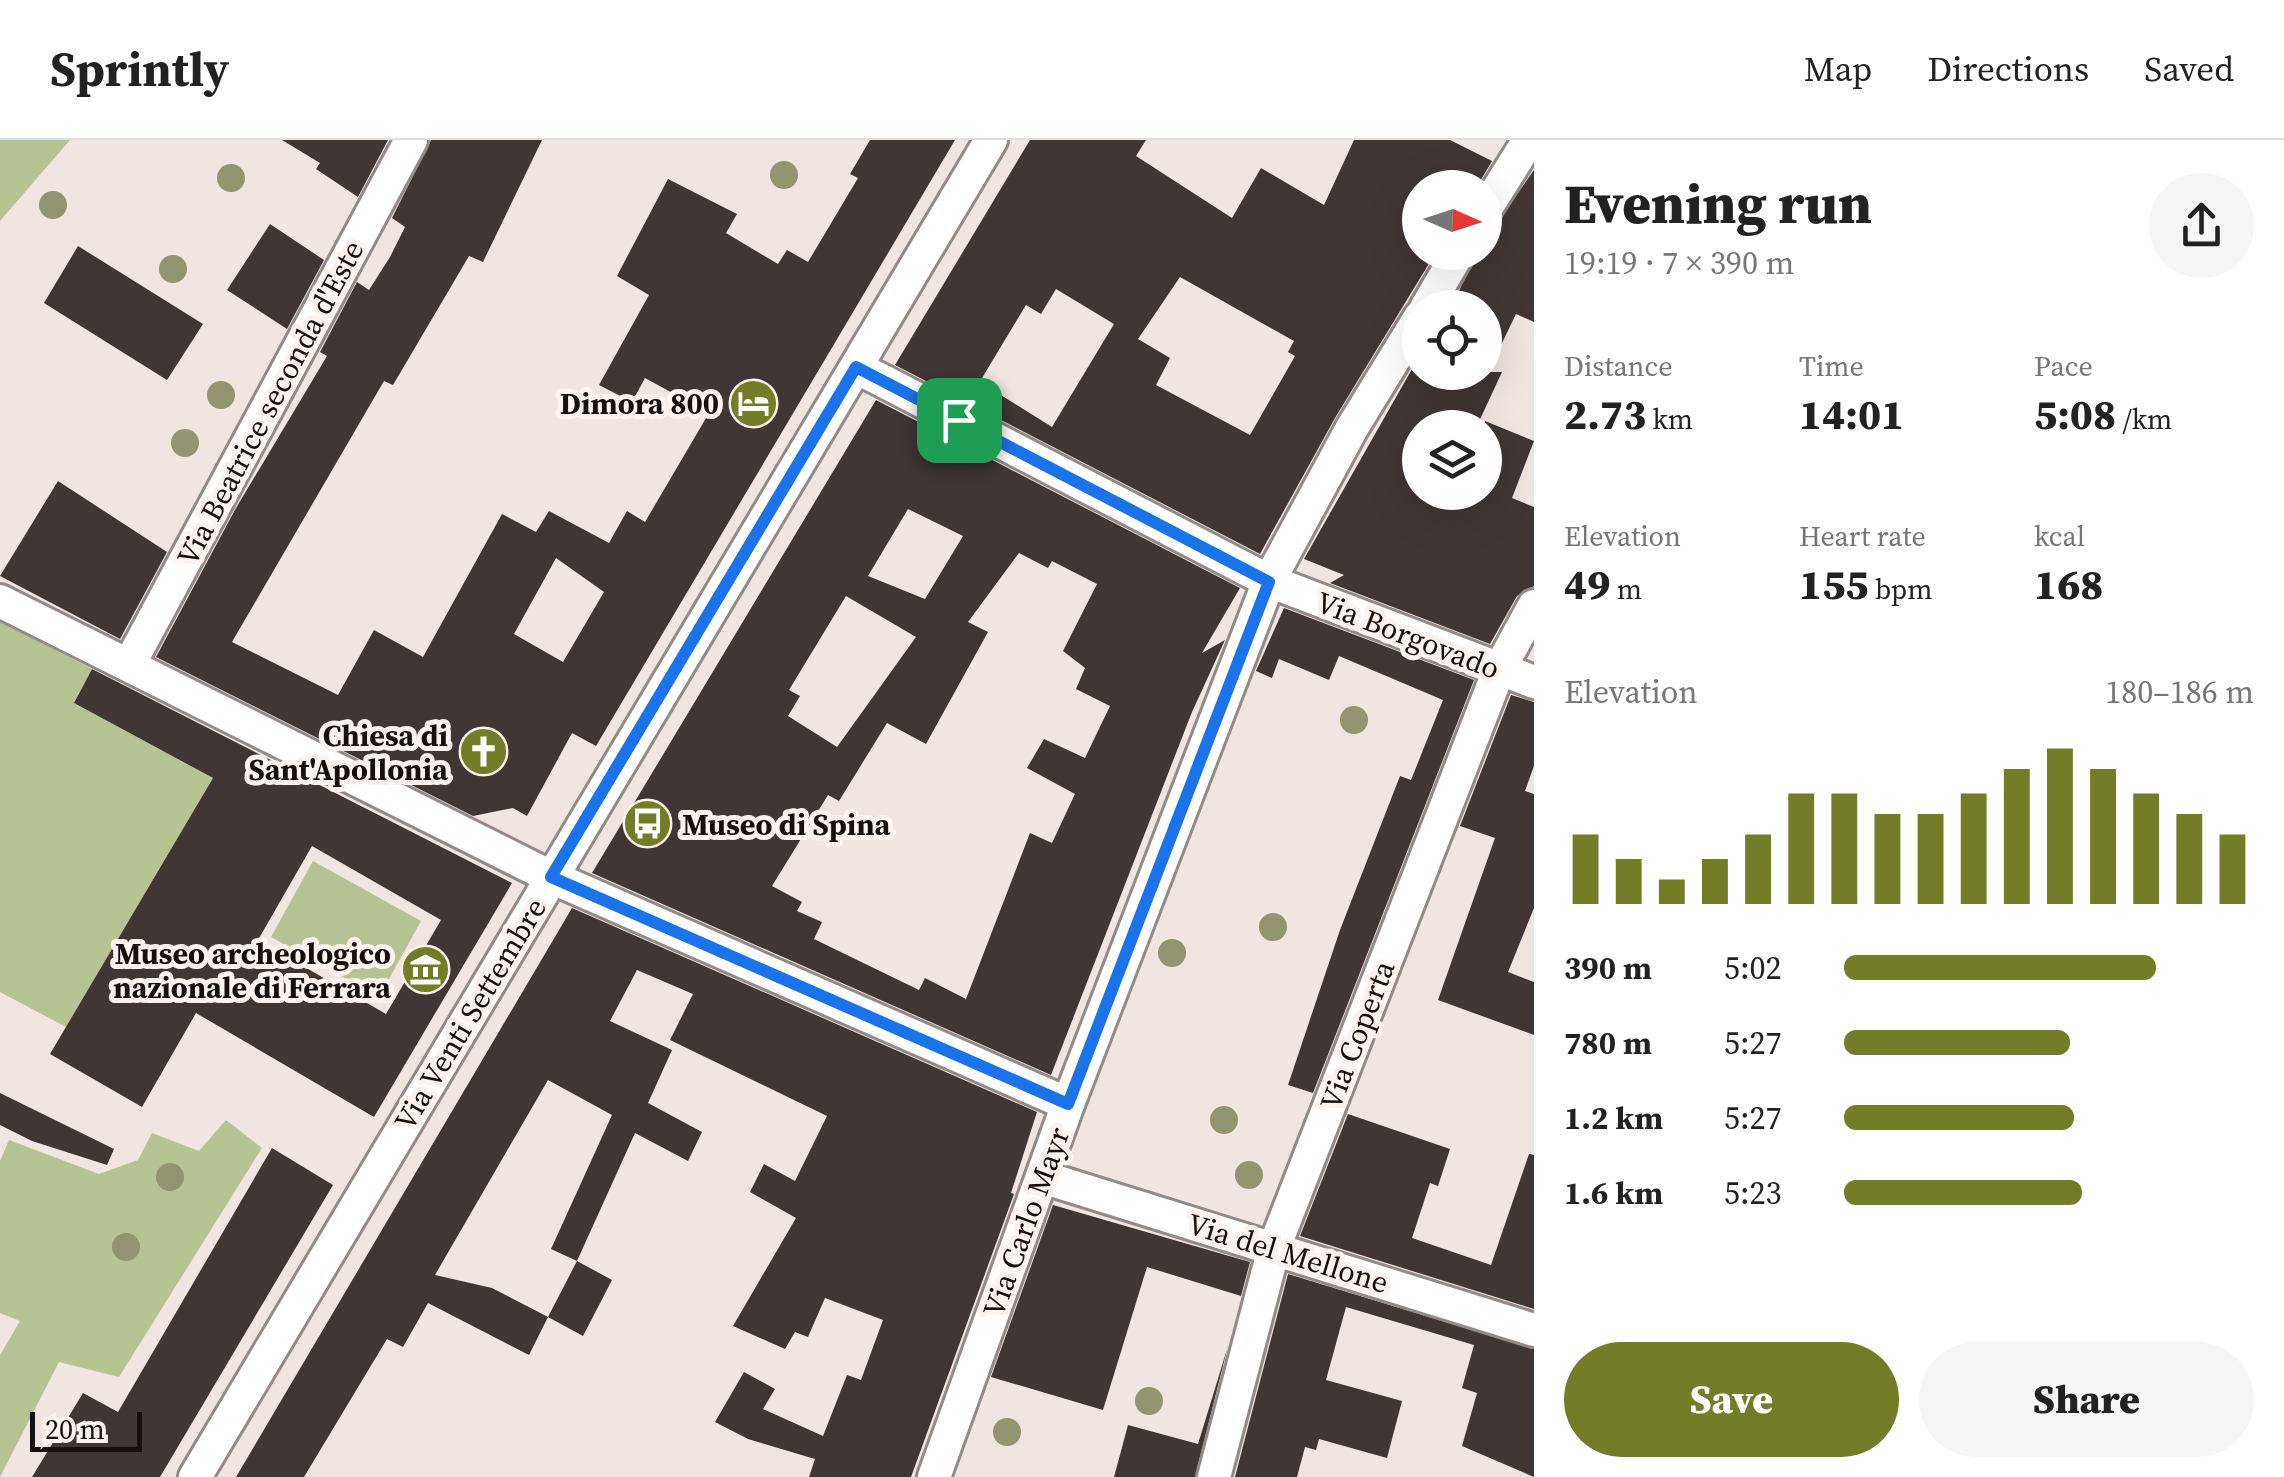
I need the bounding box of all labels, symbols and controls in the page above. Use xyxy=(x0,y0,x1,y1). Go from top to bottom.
text: Sprintly xyxy=(50,36,229,102)
text: Map xyxy=(1804,45,1872,93)
text: Directions xyxy=(1927,45,2089,93)
text: Saved xyxy=(2144,45,2234,93)
text: Evening run xyxy=(1564,166,1872,241)
north arrow xyxy=(1402,170,1502,270)
map controls xyxy=(1402,170,1502,510)
button: share xyxy=(2149,173,2254,278)
street label: Via Beatrice seconda d'Este xyxy=(167,233,373,573)
text: 19:19 · 7 × 390 m xyxy=(1564,241,1794,285)
button: locate xyxy=(1402,290,1502,390)
text: Distance xyxy=(1564,347,1673,385)
text: Time xyxy=(1799,347,1864,385)
text: Pace xyxy=(2034,347,2093,385)
hotel icon: Dimora 800 xyxy=(728,377,780,429)
pin xyxy=(917,378,1002,463)
place label: Dimora 800 xyxy=(560,383,719,424)
text: 2.73 xyxy=(1564,385,1646,443)
text: 14:01 xyxy=(1799,385,1904,443)
text: 5:08 xyxy=(2034,385,2116,443)
icon: arrive xyxy=(932,393,987,448)
text: km xyxy=(1646,400,1693,438)
text: /km xyxy=(2116,400,2172,438)
button: layers xyxy=(1402,410,1502,510)
text: Elevation xyxy=(1564,517,1681,555)
text: Heart rate xyxy=(1799,517,1926,555)
text: kcal xyxy=(2034,517,2085,555)
text: 49 xyxy=(1564,555,1610,613)
text: 155 xyxy=(1799,555,1868,613)
text: 168 xyxy=(2034,555,2103,613)
text: m xyxy=(1610,570,1642,608)
text: bpm xyxy=(1868,570,1932,608)
street label: Via Borgovado xyxy=(1310,581,1506,689)
text: Elevation xyxy=(1564,670,1698,714)
text: 180–186 m xyxy=(2105,670,2254,714)
place label: Chiesa di Sant'Apollonia xyxy=(248,715,449,790)
church icon: Chiesa di Sant'Apollonia xyxy=(457,726,509,778)
bus stop icon: Museo di Spina xyxy=(621,798,673,850)
place label: Museo di Spina xyxy=(682,804,892,845)
street label: Via Venti Settembre xyxy=(384,890,556,1138)
place label: Museo archeologico nazionale di Ferrara xyxy=(113,933,392,1008)
museum icon: Museo archeologico nazionale di Ferrara xyxy=(400,944,452,996)
text: 390 m xyxy=(1564,946,1652,990)
text: 5:02 xyxy=(1724,946,1782,990)
street label: Via Coperta xyxy=(1310,954,1404,1115)
text: 780 m xyxy=(1564,1021,1652,1065)
text: 5:27 xyxy=(1724,1021,1782,1065)
text: 1.2 km xyxy=(1564,1096,1663,1140)
text: 5:27 xyxy=(1724,1096,1782,1140)
street label: Via Carlo Mayr xyxy=(973,1121,1079,1322)
text: 1.6 km xyxy=(1564,1171,1663,1215)
text: 5:23 xyxy=(1724,1171,1782,1215)
street label: Via del Mellone xyxy=(1183,1203,1393,1303)
button: Save xyxy=(1564,1342,1899,1457)
button: Share xyxy=(1919,1342,2254,1457)
scale bar xyxy=(30,1407,142,1452)
text: 20 m xyxy=(45,1410,105,1448)

